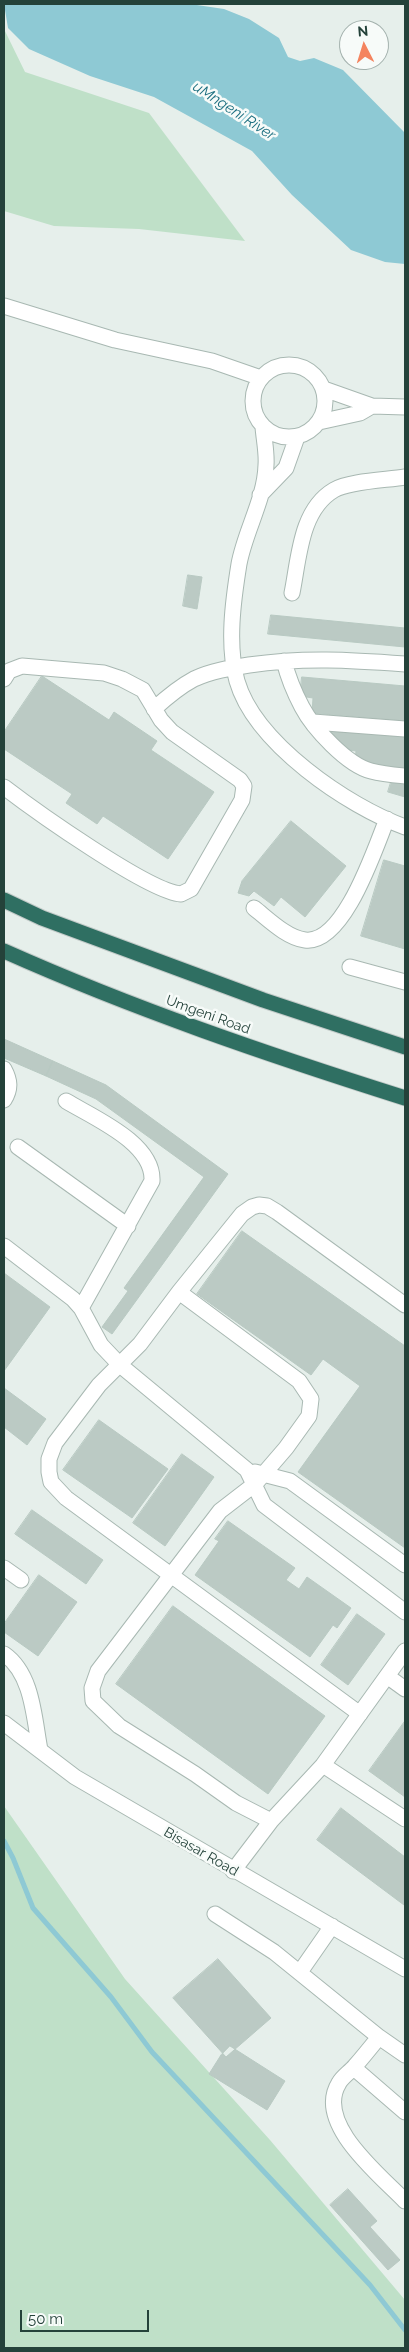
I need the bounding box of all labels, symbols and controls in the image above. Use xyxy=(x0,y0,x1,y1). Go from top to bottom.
north arrow xyxy=(339,20,389,70)
text: N xyxy=(357,23,369,39)
water label: uMngeni River xyxy=(189,78,279,144)
street label: Umgeni Road xyxy=(164,992,252,1038)
street label: Bisasar Road xyxy=(161,1824,241,1880)
scale bar xyxy=(22,2300,151,2332)
text: 50 m xyxy=(28,2310,63,2328)

